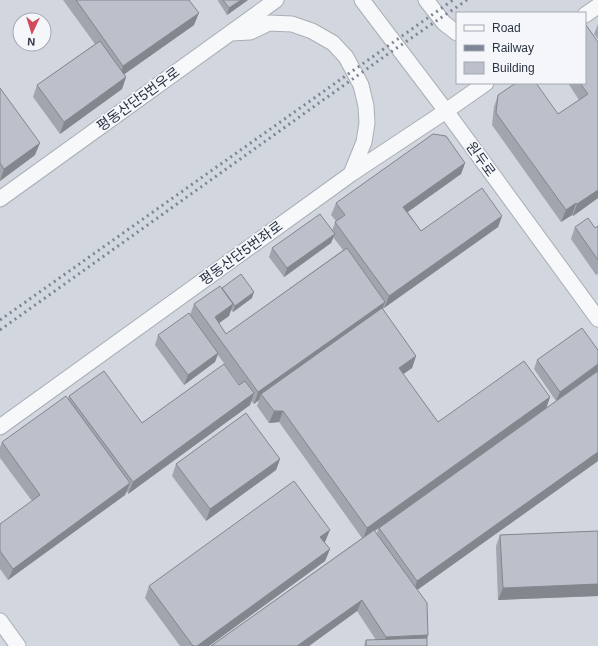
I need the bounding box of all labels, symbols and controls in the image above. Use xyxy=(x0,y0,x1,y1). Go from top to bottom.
north arrow xyxy=(12,12,52,52)
legend xyxy=(456,12,586,84)
text: Road xyxy=(492,21,521,35)
text: N xyxy=(27,36,36,48)
text: Railway xyxy=(492,41,534,55)
text: Building xyxy=(492,61,535,75)
street label: 평동산단5번우로 xyxy=(94,64,182,134)
street label: 원두로 xyxy=(463,139,499,179)
street label: 평동산단5번좌로 xyxy=(197,218,285,288)

